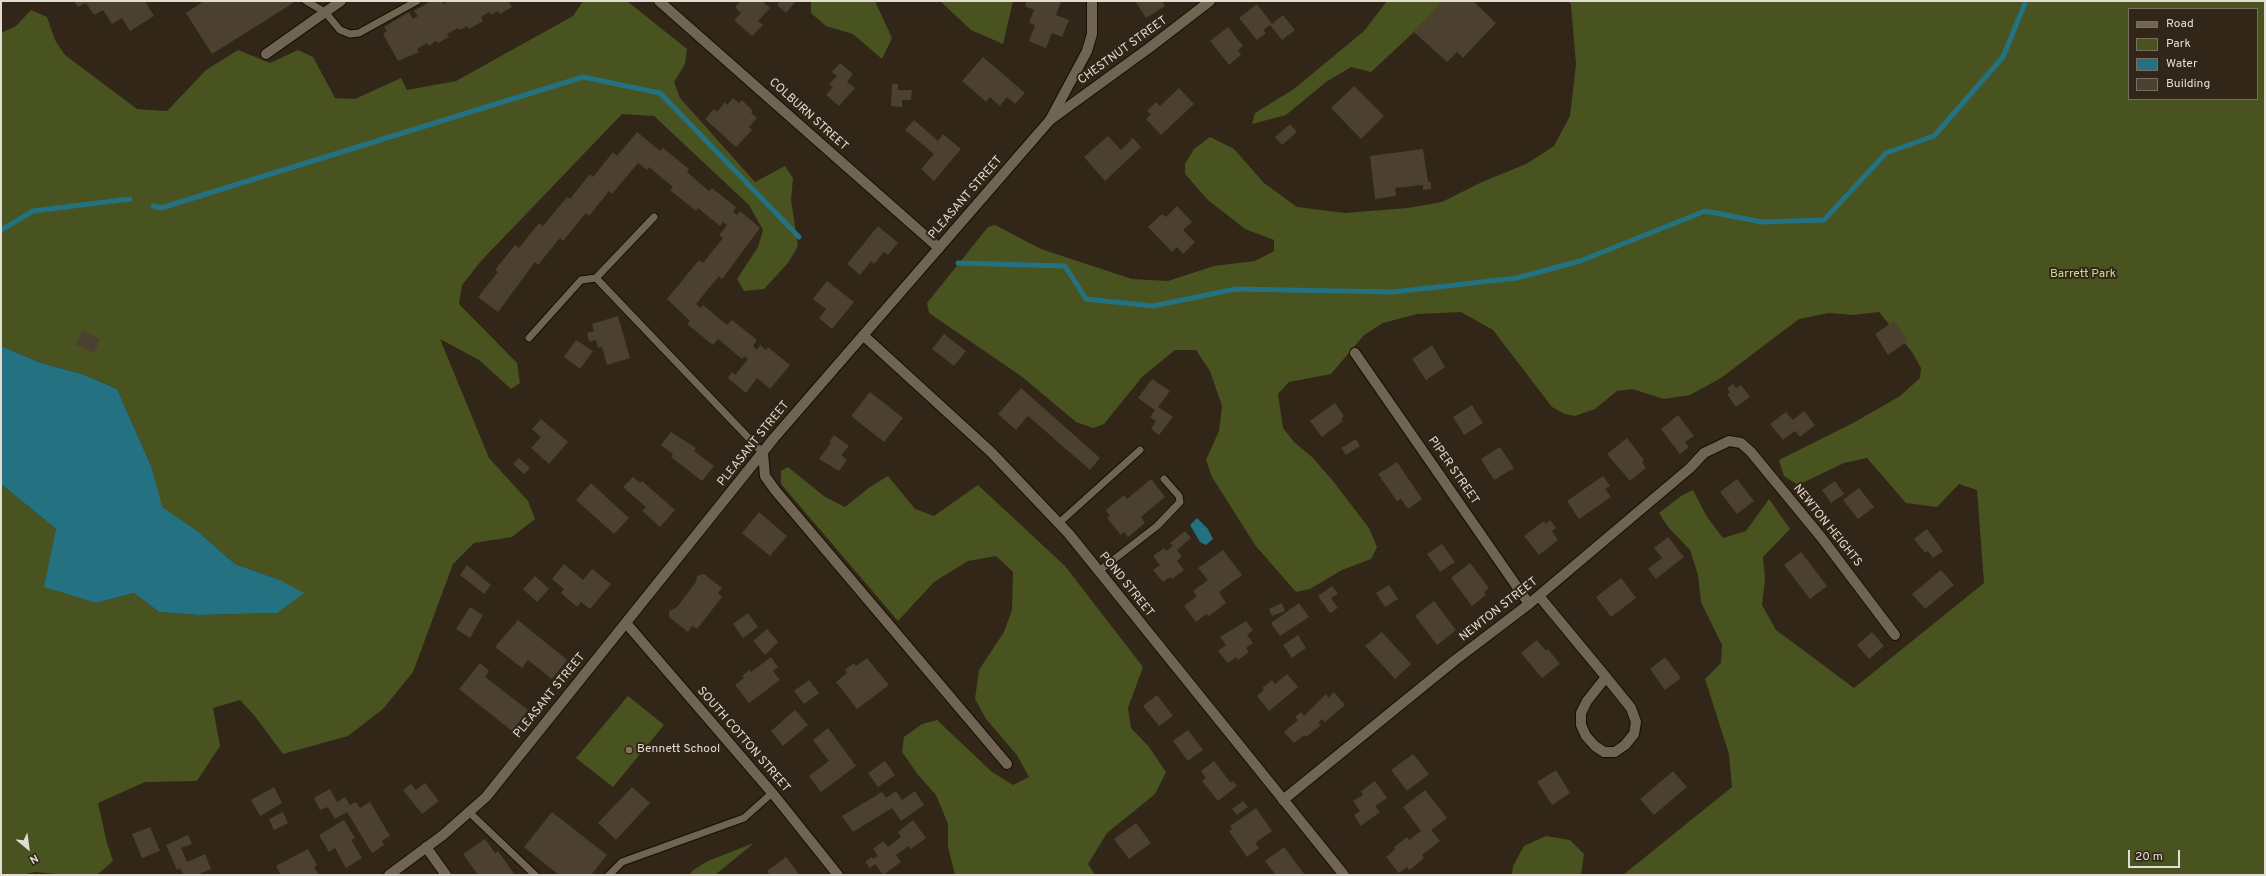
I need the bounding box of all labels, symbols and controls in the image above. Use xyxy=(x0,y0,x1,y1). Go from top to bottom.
legend xyxy=(2128,8,2258,100)
street label: CHESTNUT STREET xyxy=(1076,14,1170,88)
text: Road xyxy=(2166,16,2194,32)
text: Park xyxy=(2166,36,2191,52)
text: Water xyxy=(2166,56,2198,72)
street label: COLBURN STREET xyxy=(765,76,851,154)
text: Building xyxy=(2166,76,2210,92)
street label: PLEASANT STREET xyxy=(926,153,1006,243)
park label: Barrett Park xyxy=(2050,268,2116,282)
street label: PLEASANT STREET xyxy=(715,398,793,490)
street label: PIPER STREET xyxy=(1424,434,1482,508)
street label: NEWTON HEIGHTS xyxy=(1789,482,1865,570)
street label: POND STREET xyxy=(1096,550,1156,620)
street label: NEWTON STREET xyxy=(1457,575,1541,645)
street label: PLEASANT STREET xyxy=(511,650,589,742)
street label: SOUTH COTTON STREET xyxy=(693,684,793,796)
place label: Bennett School xyxy=(637,743,720,757)
marker: Bennett School xyxy=(624,745,634,755)
north arrow xyxy=(8,828,48,868)
scale bar xyxy=(2130,842,2182,868)
text: 20 m xyxy=(2135,849,2163,865)
text: N xyxy=(27,850,41,867)

